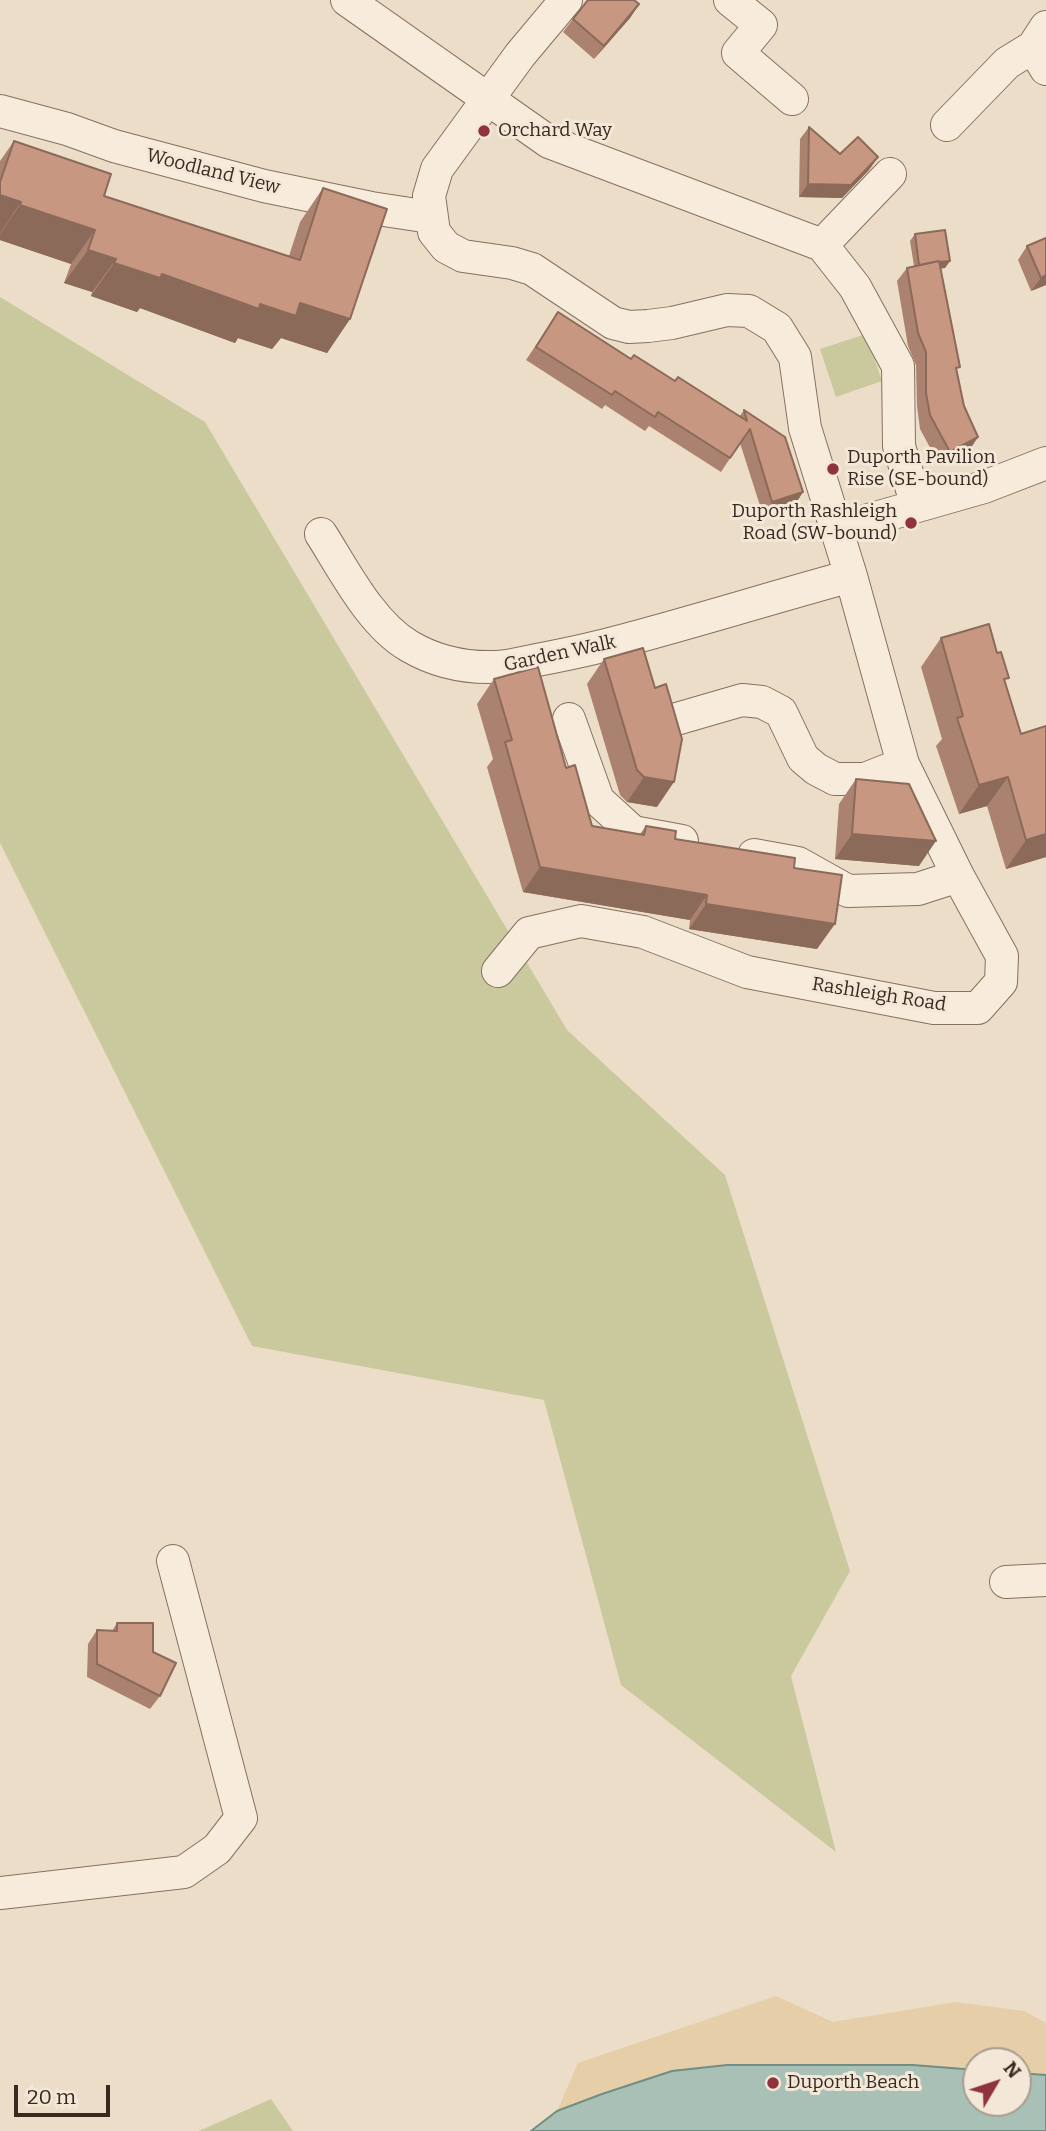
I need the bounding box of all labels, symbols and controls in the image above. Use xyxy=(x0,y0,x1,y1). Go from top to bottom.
place label: Orchard Way xyxy=(498,120,612,142)
marker: Orchard Way xyxy=(476,123,492,139)
street label: Woodland View xyxy=(144,144,282,200)
place label: Duporth Pavilion Rise (SE-bound) xyxy=(847,447,996,491)
marker: Duporth Pavilion Rise (SE-bound) xyxy=(825,461,841,477)
place label: Duporth Rashleigh Road (SW-bound) xyxy=(732,501,897,545)
marker: Duporth Rashleigh Road (SW-bound) xyxy=(903,515,919,531)
street label: Garden Walk xyxy=(502,631,618,677)
street label: Rashleigh Road xyxy=(810,973,948,1017)
north arrow xyxy=(962,2047,1032,2117)
text: N xyxy=(999,2057,1026,2083)
scale bar xyxy=(18,2072,114,2116)
place label: Duporth Beach xyxy=(787,2072,919,2094)
marker: Duporth Beach xyxy=(765,2075,781,2091)
text: 20 m xyxy=(27,2084,76,2110)

